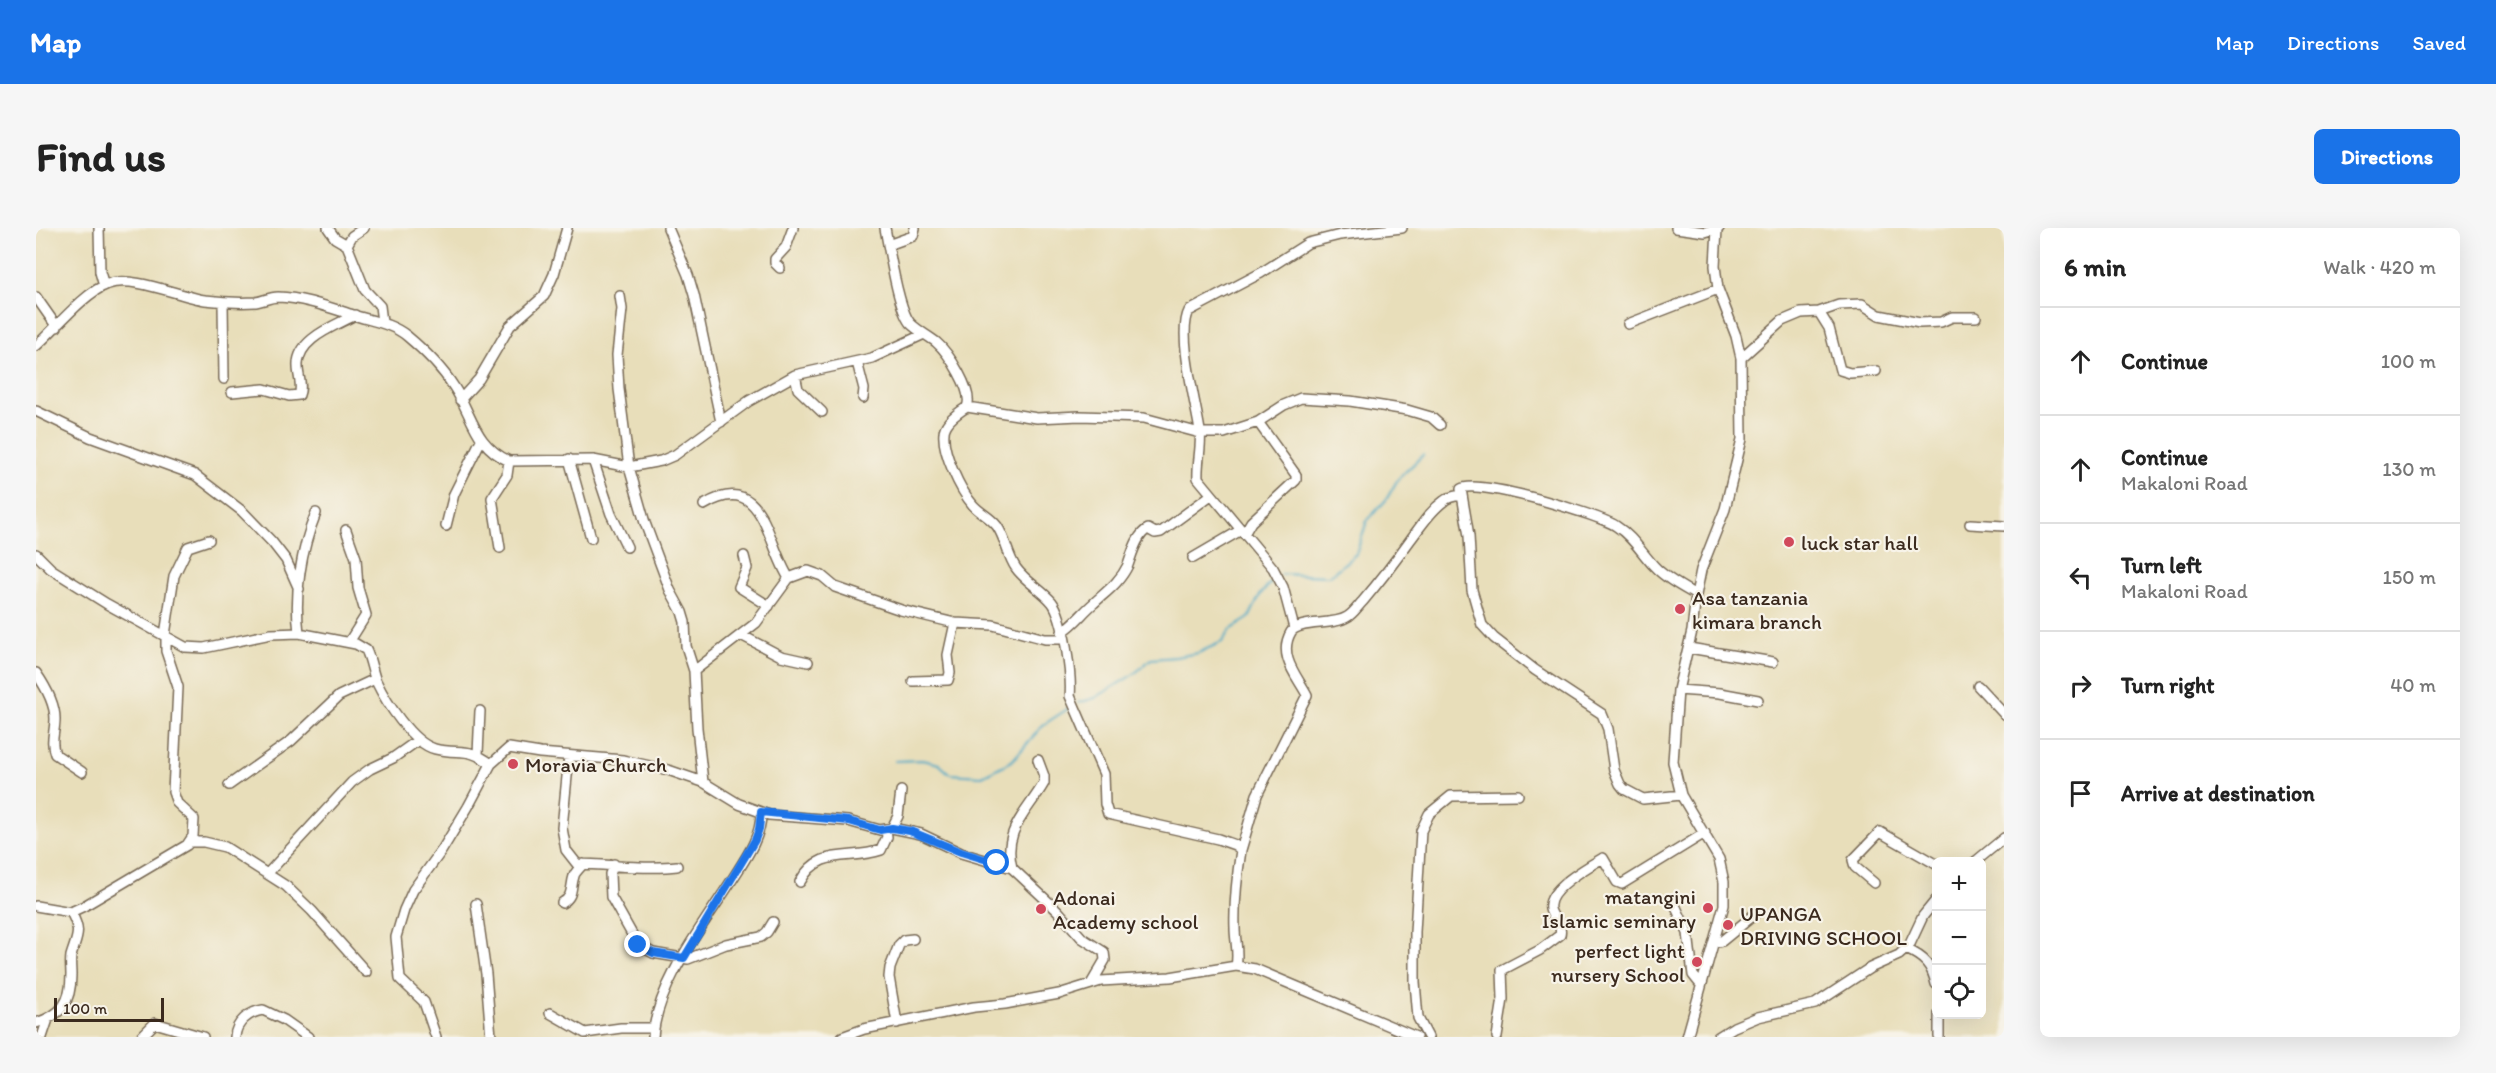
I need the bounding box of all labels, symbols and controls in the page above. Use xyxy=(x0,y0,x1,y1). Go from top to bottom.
text: Map xyxy=(30,25,81,59)
text: Map xyxy=(2216,30,2254,55)
text: Directions xyxy=(2287,30,2379,55)
text: Saved xyxy=(2412,30,2466,55)
button: Directions xyxy=(2314,129,2460,184)
text: Find us xyxy=(36,131,166,182)
text: 6 min xyxy=(2064,251,2126,283)
text: Walk · 420 m xyxy=(2323,255,2436,279)
icon: ahead xyxy=(2064,345,2097,378)
text: Continue xyxy=(2121,348,2208,375)
text: 100 m xyxy=(2381,349,2436,373)
text: Continue xyxy=(2121,444,2208,471)
icon: ahead xyxy=(2064,453,2097,486)
text: 130 m xyxy=(2382,457,2436,481)
text: Makaloni Road xyxy=(2121,471,2248,495)
place label: luck star hall xyxy=(1801,530,1918,555)
marker: luck star hall xyxy=(1782,535,1796,549)
text: Turn left xyxy=(2121,552,2202,579)
icon: left xyxy=(2064,561,2097,594)
text: 150 m xyxy=(2383,565,2436,589)
text: Makaloni Road xyxy=(2121,579,2248,603)
place label: Asa tanzania kimara branch xyxy=(1692,585,1822,634)
marker: Asa tanzania kimara branch xyxy=(1673,602,1687,616)
icon: right xyxy=(2064,669,2097,702)
text: Turn right xyxy=(2121,672,2215,699)
text: 40 m xyxy=(2390,673,2436,697)
place label: Moravia Church xyxy=(525,752,667,777)
marker: Moravia Church xyxy=(506,757,520,771)
icon: arrive xyxy=(2064,777,2097,810)
text: Arrive at destination xyxy=(2121,780,2315,807)
route start xyxy=(983,849,1009,875)
map controls xyxy=(1932,857,1986,1019)
button: + xyxy=(1932,857,1986,911)
place label: matangini Islamic seminary xyxy=(1542,884,1696,933)
place label: Adonai Academy school xyxy=(1053,885,1199,934)
marker: matangini Islamic seminary xyxy=(1701,901,1715,915)
place label: UPANGA DRIVING SCHOOL xyxy=(1740,901,1907,950)
marker: Adonai Academy school xyxy=(1034,902,1048,916)
button: − xyxy=(1932,911,1986,965)
marker: UPANGA DRIVING SCHOOL xyxy=(1721,918,1735,932)
route end xyxy=(624,931,650,957)
place label: perfect light nursery School xyxy=(1551,938,1685,987)
marker: perfect light nursery School xyxy=(1690,955,1704,969)
button: locate xyxy=(1932,965,1986,1019)
scale bar xyxy=(54,995,164,1022)
text: 100 m xyxy=(63,999,107,1018)

